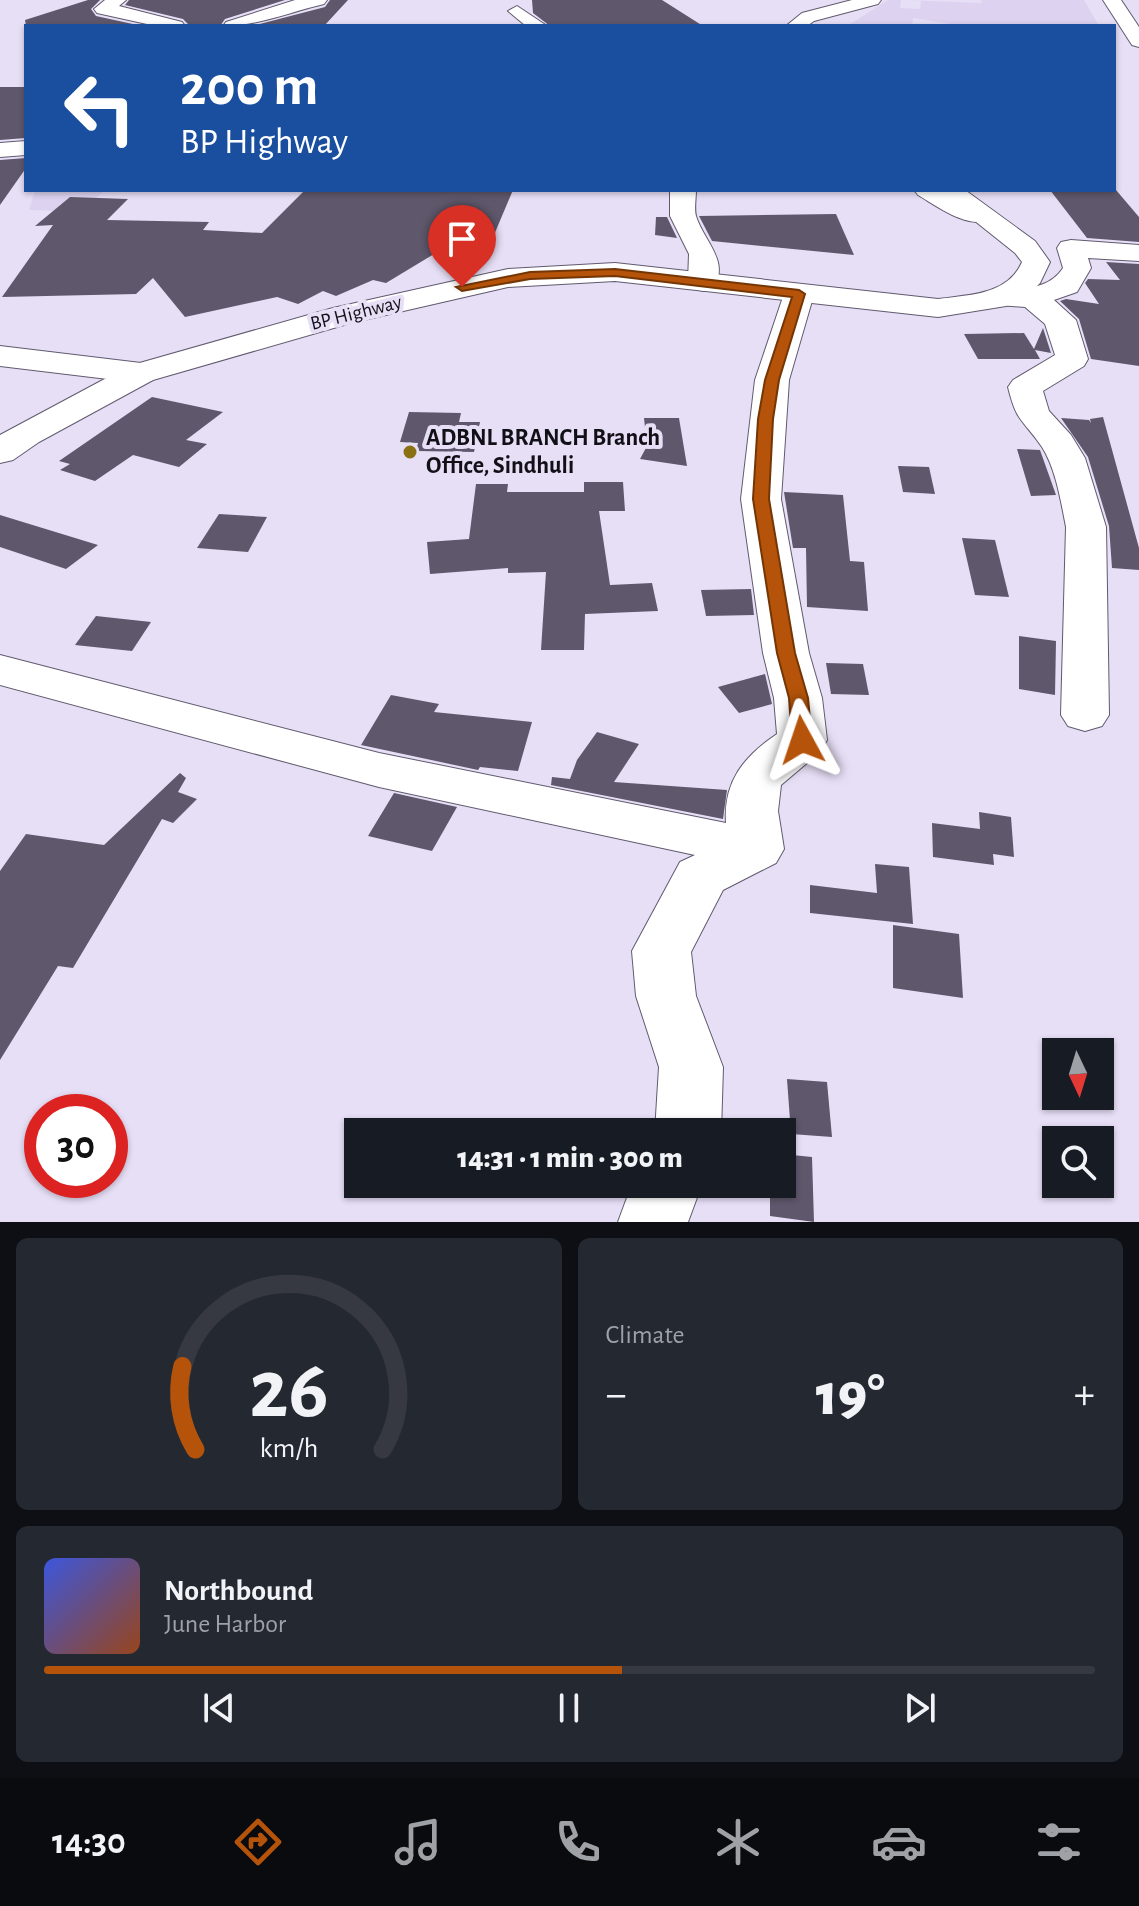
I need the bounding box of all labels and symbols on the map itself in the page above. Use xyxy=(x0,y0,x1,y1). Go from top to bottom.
pin xyxy=(428,205,496,287)
street label: BP Highway xyxy=(308,292,404,334)
place label: ADBNL BRANCH Branch Office, Sindhuli xyxy=(426,426,660,478)
marker: ADBNL BRANCH Branch Office, Sindhuli xyxy=(401,443,419,461)
position arrow xyxy=(760,698,844,782)
north arrow xyxy=(1042,1038,1114,1110)
speed limit sign: 30 xyxy=(24,1094,128,1198)

